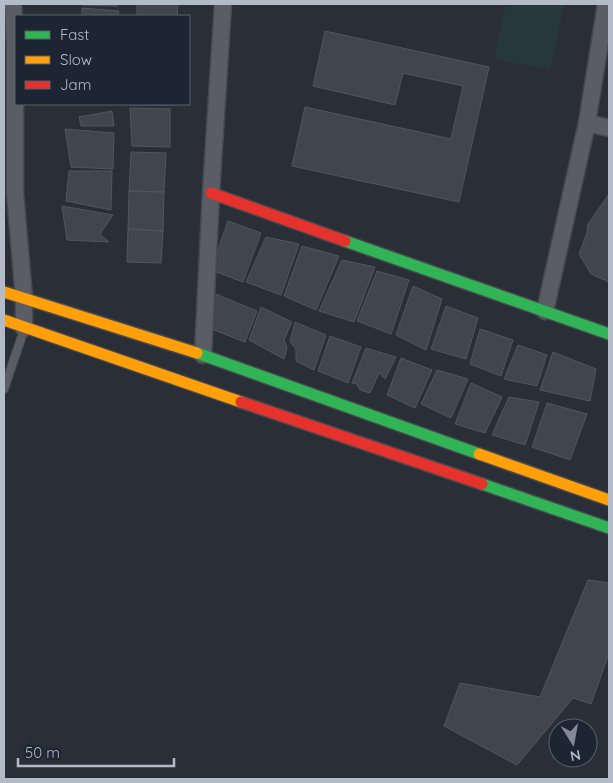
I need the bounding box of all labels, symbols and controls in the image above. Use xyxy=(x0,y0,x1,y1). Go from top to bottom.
legend xyxy=(15,15,190,105)
text: Fast xyxy=(60,25,89,44)
text: Slow xyxy=(60,50,92,69)
text: Jam xyxy=(60,75,91,94)
north arrow xyxy=(548,718,598,768)
scale bar xyxy=(18,736,174,768)
text: 50 m xyxy=(25,743,60,762)
text: N xyxy=(569,746,582,766)

